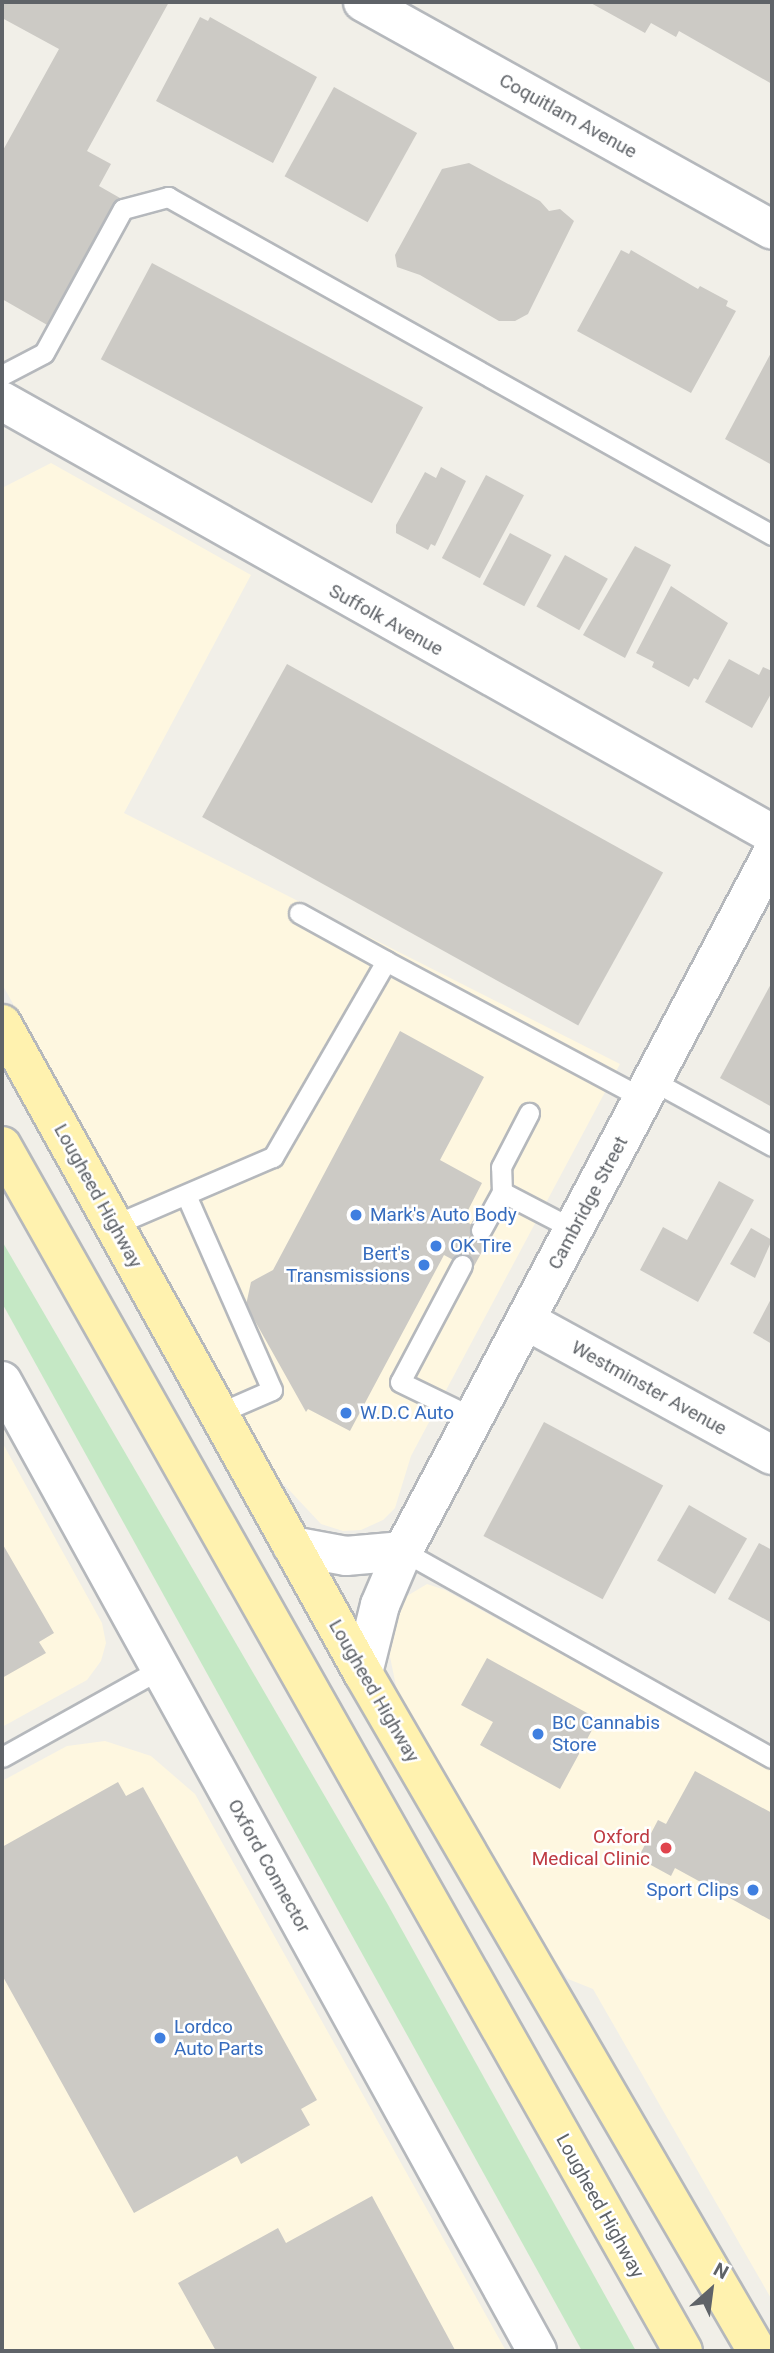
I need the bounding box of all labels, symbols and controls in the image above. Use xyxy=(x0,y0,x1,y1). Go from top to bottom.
street label: Coquitlam Avenue xyxy=(495,69,641,163)
street label: Suffolk Avenue xyxy=(325,579,447,661)
street label: Lougheed Highway xyxy=(49,1120,147,1272)
street label: Cambridge Street xyxy=(543,1133,633,1273)
place label: Mark's Auto Body xyxy=(370,1204,517,1226)
marker: Mark's Auto Body xyxy=(348,1207,364,1223)
place label: OK Tire xyxy=(450,1235,512,1257)
marker: OK Tire xyxy=(428,1238,444,1254)
place label: Bert's Transmissions xyxy=(286,1243,410,1287)
marker: Bert's Transmissions xyxy=(416,1257,432,1273)
street label: Westminster Avenue xyxy=(567,1336,731,1440)
place label: W.D.C Auto xyxy=(360,1402,454,1424)
marker: W.D.C Auto xyxy=(338,1405,354,1421)
street label: Lougheed Highway xyxy=(324,1616,424,1766)
place label: BC Cannabis Store xyxy=(552,1712,660,1756)
marker: BC Cannabis Store xyxy=(530,1726,546,1742)
street label: Oxford Connector xyxy=(223,1795,315,1937)
place label: Oxford Medical Clinic xyxy=(532,1826,650,1870)
marker: Oxford Medical Clinic xyxy=(656,1838,676,1858)
place label: Sport Clips xyxy=(646,1879,739,1901)
marker: Sport Clips xyxy=(745,1882,761,1898)
place label: Lordco Auto Parts xyxy=(174,2016,263,2060)
marker: Lordco Auto Parts xyxy=(152,2030,168,2046)
street label: Lougheed Highway xyxy=(551,2130,649,2282)
north arrow xyxy=(676,2255,746,2325)
text: N xyxy=(710,2258,732,2284)

